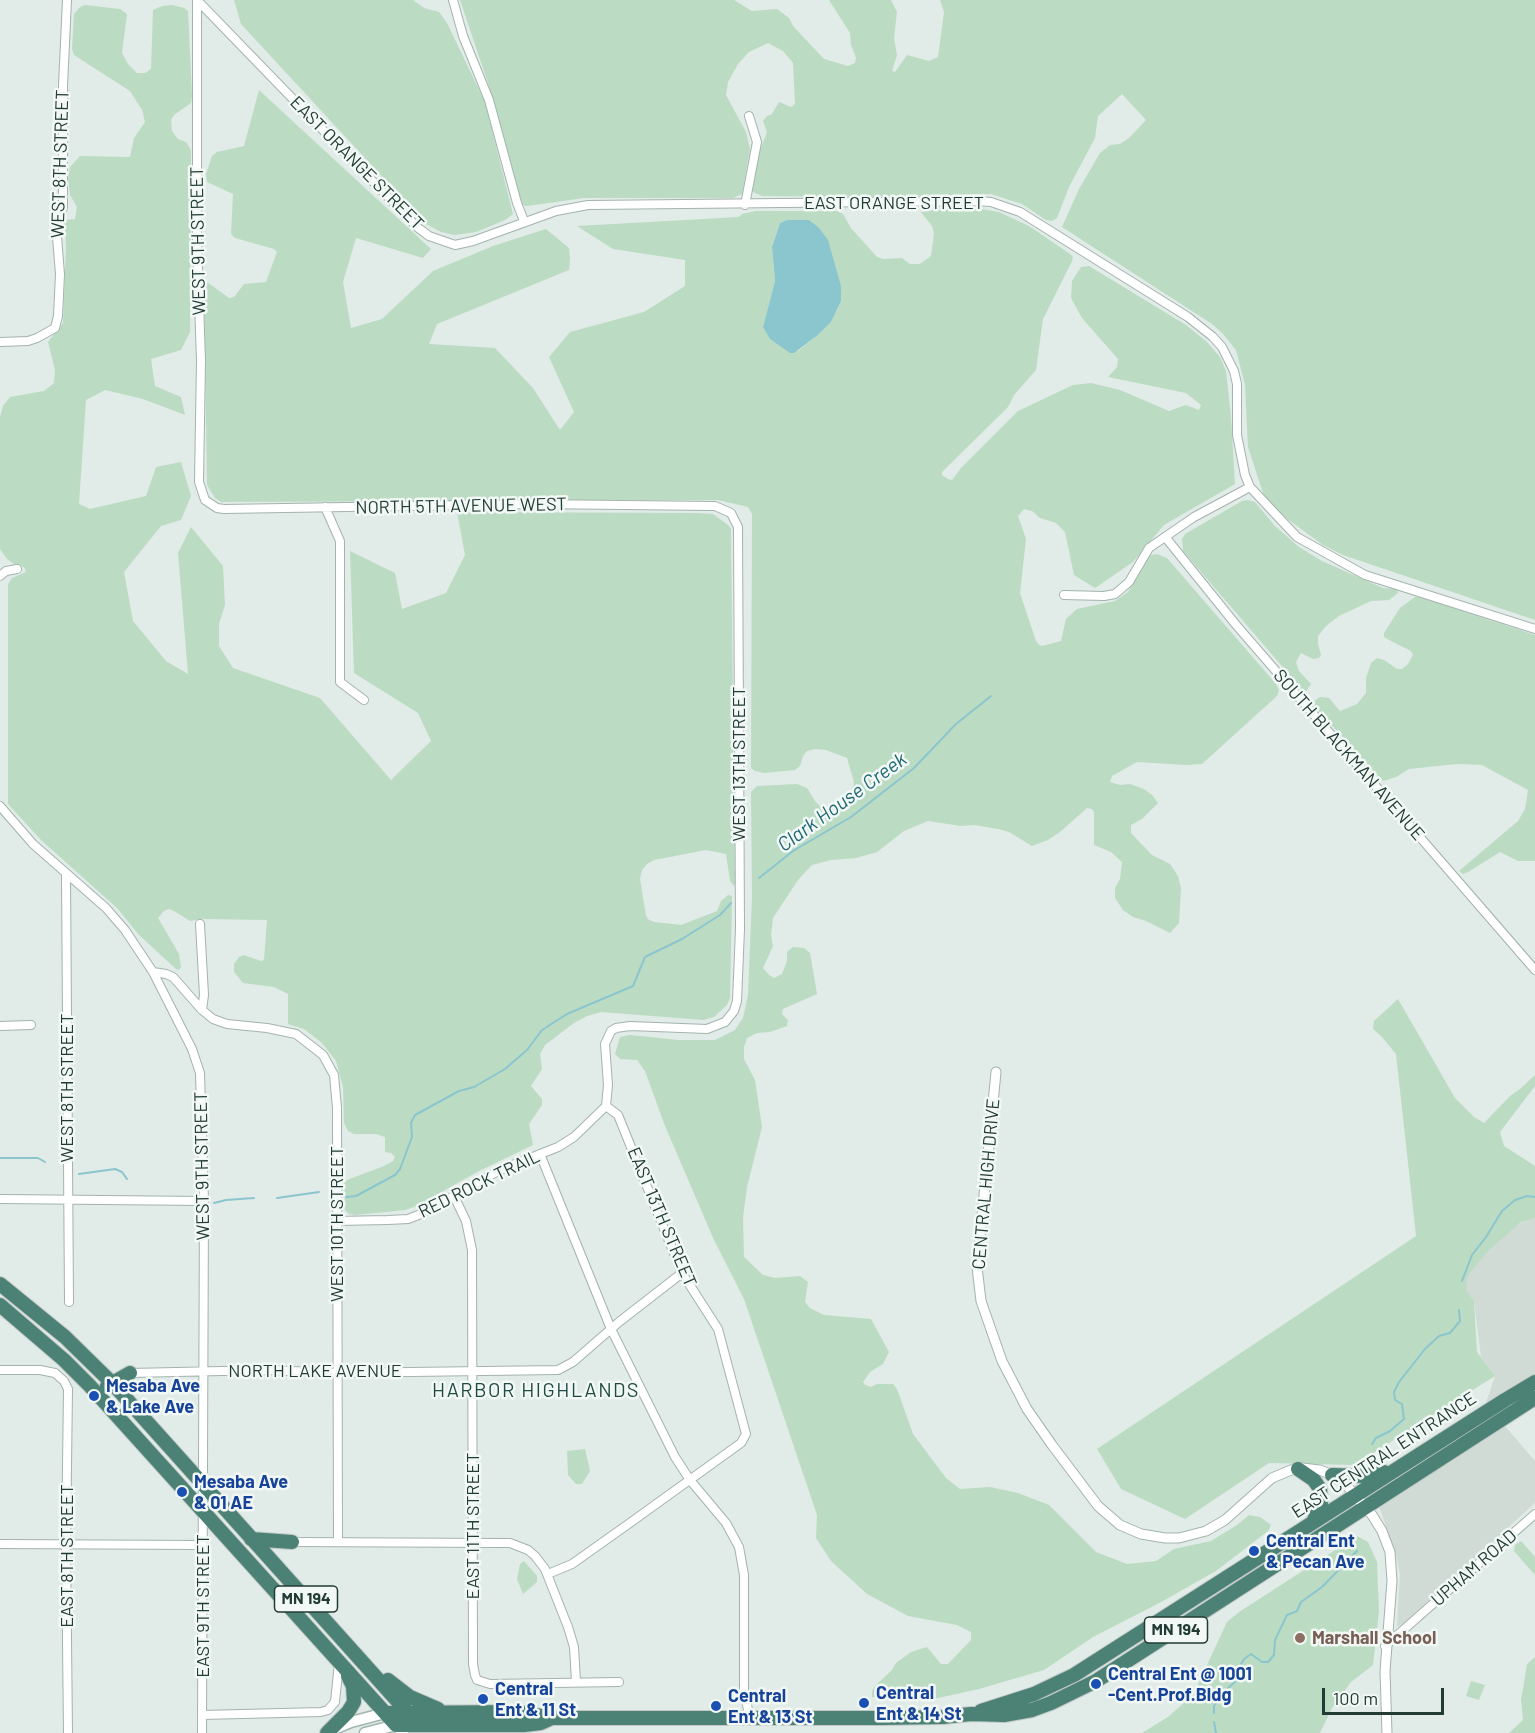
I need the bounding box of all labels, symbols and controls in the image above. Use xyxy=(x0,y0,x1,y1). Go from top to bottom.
street label: WEST 8TH STREET xyxy=(47,89,73,239)
street label: EAST ORANGE STREET xyxy=(286,92,428,234)
street label: WEST 9TH STREET xyxy=(186,166,210,316)
street label: EAST ORANGE STREET xyxy=(804,192,984,214)
street label: NORTH 5TH AVENUE WEST xyxy=(355,493,567,519)
street label: SOUTH BLACKMAN AVENUE xyxy=(1269,665,1429,845)
street label: WEST 13TH STREET xyxy=(728,686,750,842)
water label: Clark House Creek xyxy=(773,747,911,857)
street label: WEST 8TH STREET xyxy=(56,1014,78,1162)
street label: WEST 9TH STREET xyxy=(190,1091,214,1241)
street label: CENTRAL HIGH DRIVE xyxy=(968,1098,1004,1270)
street label: EAST 13TH STREET xyxy=(623,1144,701,1290)
street label: RED ROCK TRAIL xyxy=(415,1145,543,1223)
street label: WEST 10TH STREET xyxy=(326,1146,348,1302)
street label: NORTH LAKE AVENUE xyxy=(228,1360,402,1382)
place label: Mesaba Ave & Lake Ave xyxy=(106,1375,200,1418)
district label: HARBOR HIGHLANDS xyxy=(432,1378,640,1402)
street label: EAST CENTRAL ENTRANCE xyxy=(1288,1387,1480,1523)
marker: Mesaba Ave & Lake Ave xyxy=(87,1389,101,1403)
street label: EAST 11TH STREET xyxy=(462,1453,484,1599)
place label: Mesaba Ave & 01 AE xyxy=(194,1471,288,1514)
street label: EAST 8TH STREET xyxy=(56,1484,78,1628)
marker: Mesaba Ave & 01 AE xyxy=(175,1485,189,1499)
street label: UPHAM ROAD xyxy=(1427,1525,1521,1611)
place label: Central Ent & Pecan Ave xyxy=(1266,1530,1365,1572)
street label: EAST 9TH STREET xyxy=(192,1534,214,1678)
marker: Central Ent & Pecan Ave xyxy=(1247,1544,1261,1558)
road number: MN 194 xyxy=(274,1586,338,1612)
road number: MN 194 xyxy=(1144,1617,1208,1643)
place label: Marshall School xyxy=(1312,1627,1437,1649)
marker: Marshall School xyxy=(1293,1631,1307,1645)
place label: Central Ent @ 1001 -Cent.Prof.Bldg xyxy=(1108,1663,1252,1706)
scale bar xyxy=(1325,1676,1446,1714)
marker: Central Ent @ 1001 -Cent.Prof.Bldg xyxy=(1089,1677,1103,1691)
place label: Central Ent & 11 St xyxy=(495,1678,576,1720)
place label: Central Ent & 14 St xyxy=(876,1682,961,1724)
place label: Central Ent & 13 St xyxy=(728,1685,812,1728)
text: 100 m xyxy=(1333,1687,1378,1709)
marker: Central Ent & 11 St xyxy=(476,1692,490,1706)
marker: Central Ent & 14 St xyxy=(857,1696,871,1710)
marker: Central Ent & 13 St xyxy=(709,1699,723,1713)

